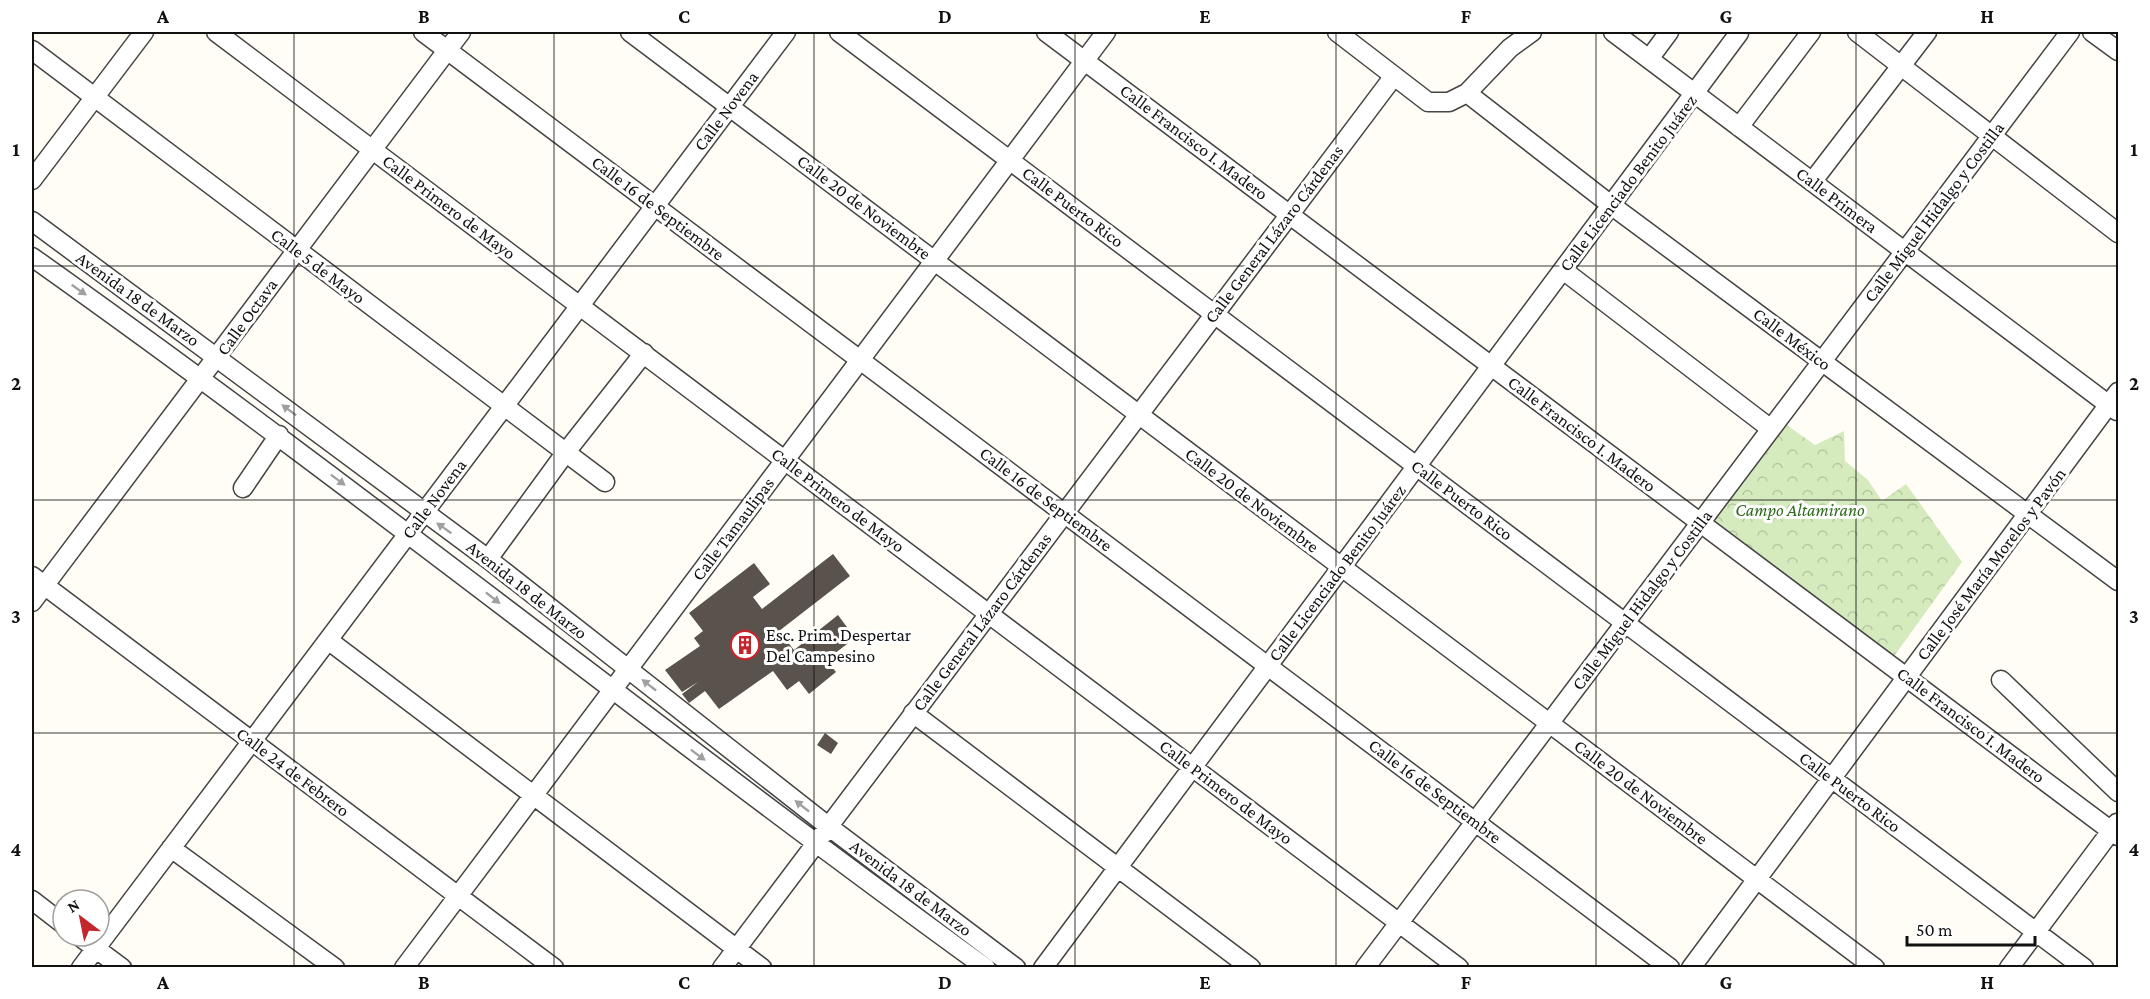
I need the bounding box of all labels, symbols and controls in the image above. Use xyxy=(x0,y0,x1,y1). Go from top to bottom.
text: A xyxy=(156,5,170,27)
text: B xyxy=(418,5,430,27)
text: C xyxy=(678,5,690,27)
text: D xyxy=(938,5,952,27)
text: E xyxy=(1199,5,1211,27)
text: F xyxy=(1461,5,1472,27)
text: G xyxy=(1720,5,1733,27)
text: H xyxy=(1980,5,1994,27)
street label: Calle Novena xyxy=(690,67,762,155)
street label: Calle Francisco I. Madero xyxy=(1116,80,1272,204)
street label: Calle Licenciado Benito Juárez xyxy=(1555,91,1701,275)
street label: Calle Miguel Hidalgo y Costilla xyxy=(1860,118,2008,306)
text: 1 xyxy=(12,138,20,160)
text: 1 xyxy=(2130,138,2138,160)
street label: Calle General Lázaro Cárdenas xyxy=(1200,141,1348,327)
street label: Calle Primero de Mayo xyxy=(379,150,520,264)
street label: Calle 20 de Noviembre xyxy=(793,150,935,264)
street label: Calle 16 de Septiembre xyxy=(588,152,728,264)
street label: Calle Puerto Rico xyxy=(1018,162,1128,252)
street label: Calle Primera xyxy=(1792,163,1882,237)
street label: Calle 5 de Mayo xyxy=(267,224,369,308)
street label: Avenida 18 de Marzo xyxy=(72,248,204,350)
street label: Calle Octava xyxy=(213,275,281,359)
one-way arrow xyxy=(72,284,87,296)
street label: Calle México xyxy=(1749,303,1835,375)
text: 2 xyxy=(11,372,21,394)
street label: Calle Francisco I. Madero xyxy=(1504,372,1660,496)
text: 2 xyxy=(2129,372,2139,394)
one-way arrow xyxy=(281,405,296,417)
street label: Calle Primero de Mayo xyxy=(768,443,909,557)
street label: Calle 16 de Septiembre xyxy=(976,443,1116,555)
street label: Calle 20 de Noviembre xyxy=(1181,443,1323,557)
street label: Calle Novena xyxy=(398,455,470,543)
street label: Calle Puerto Rico xyxy=(1407,455,1517,545)
street label: Calle José María Morelos y Pavón xyxy=(1912,464,2070,664)
one-way arrow xyxy=(330,474,346,486)
street label: Calle Tamaulipas xyxy=(688,474,778,584)
street label: Calle Licenciado Benito Juárez xyxy=(1264,481,1410,665)
park label: Campo Altamirano xyxy=(1735,500,1865,520)
street label: Calle Miguel Hidalgo y Costilla xyxy=(1568,506,1716,694)
one-way arrow xyxy=(437,522,453,534)
street label: Calle General Lázaro Cárdenas xyxy=(908,529,1056,715)
street label: Avenida 18 de Marzo xyxy=(463,537,591,643)
one-way arrow xyxy=(486,592,501,604)
text: 3 xyxy=(11,605,21,627)
text: 3 xyxy=(2129,605,2139,627)
place label: Esc. Prim. Despertar Del Campesino xyxy=(766,625,912,666)
building icon: Esc. Prim. Despertar Del Campesino xyxy=(729,629,761,661)
street label: Calle Francisco I. Madero xyxy=(1893,663,2049,787)
one-way arrow xyxy=(641,679,657,692)
street label: Calle 24 de Febrero xyxy=(233,723,353,821)
street label: Calle Primero de Mayo xyxy=(1156,735,1297,849)
street label: Calle 16 de Septiembre xyxy=(1365,735,1505,847)
street label: Calle 20 de Noviembre xyxy=(1570,735,1712,849)
street label: Calle Puerto Rico xyxy=(1795,747,1905,837)
one-way arrow xyxy=(690,749,706,762)
one-way arrow xyxy=(794,799,810,812)
street label: Avenida 18 de Marzo xyxy=(846,836,976,940)
text: 4 xyxy=(11,838,22,860)
text: 4 xyxy=(2129,838,2140,860)
north arrow xyxy=(51,888,111,948)
text: N xyxy=(64,896,83,916)
scale bar xyxy=(1907,909,2034,947)
text: 50 m xyxy=(1916,920,1953,940)
text: A xyxy=(156,971,170,993)
text: B xyxy=(418,971,430,993)
text: C xyxy=(678,971,690,993)
text: D xyxy=(938,971,952,993)
text: E xyxy=(1199,971,1211,993)
text: F xyxy=(1461,971,1472,993)
text: G xyxy=(1720,971,1733,993)
text: H xyxy=(1980,971,1994,993)

